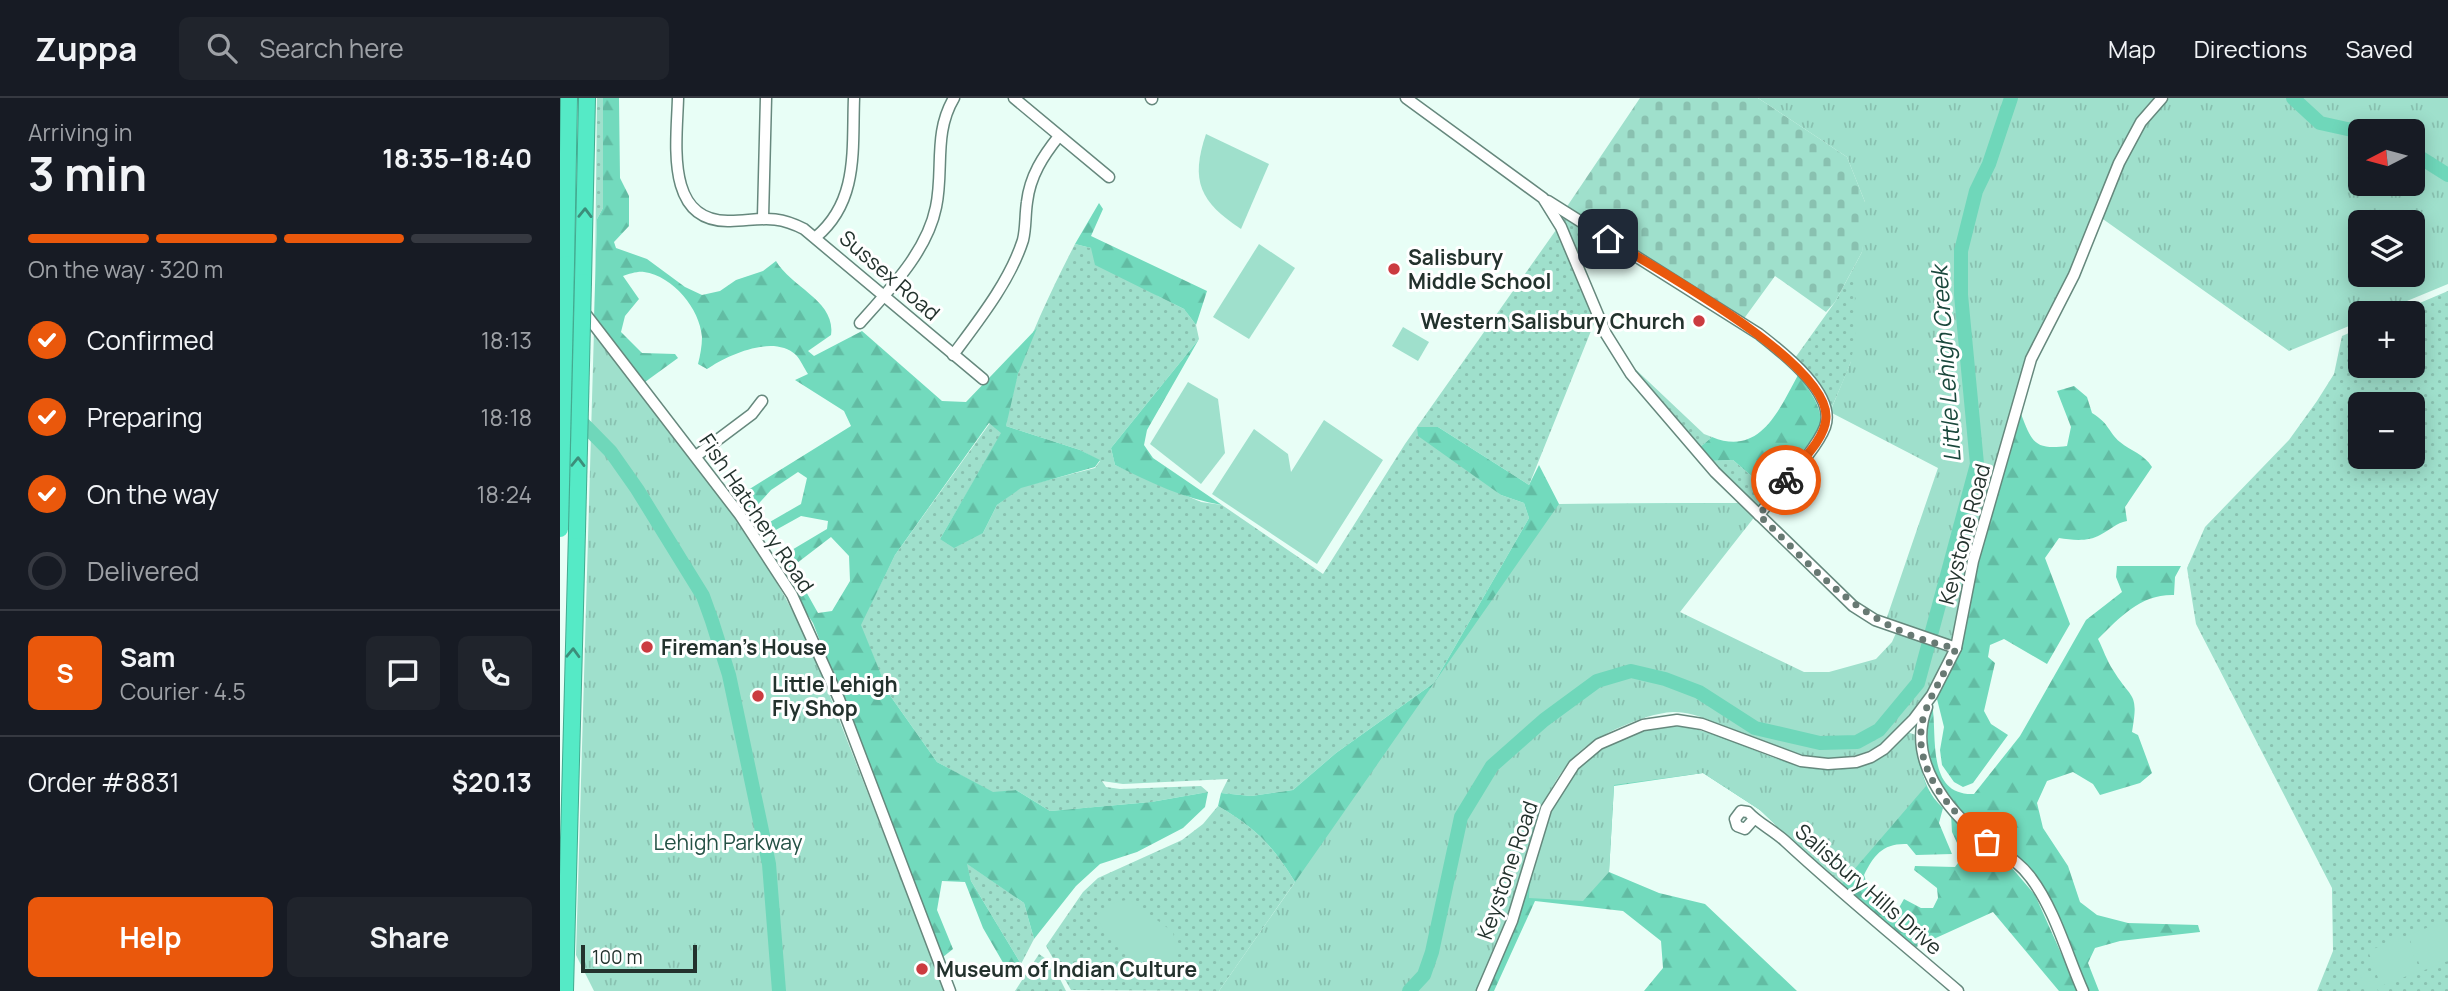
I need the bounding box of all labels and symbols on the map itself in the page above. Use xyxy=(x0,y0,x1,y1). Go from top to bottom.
north arrow xyxy=(2348,119,2426,196)
one-way arrow xyxy=(577,208,592,219)
pin xyxy=(1578,209,1638,269)
street label: Sussex Road xyxy=(834,224,946,326)
place label: Salisbury Middle School xyxy=(1408,243,1551,295)
marker: Salisbury Middle School xyxy=(1386,261,1402,277)
water label: Little Lehigh Creek xyxy=(1922,261,1968,463)
place label: Western Salisbury Church xyxy=(1421,307,1685,335)
marker: Western Salisbury Church xyxy=(1691,313,1707,329)
street label: Fish Hatchery Road xyxy=(693,428,821,598)
courier xyxy=(1751,445,1821,515)
one-way arrow xyxy=(571,457,586,468)
street label: Keystone Road xyxy=(1932,460,1996,608)
place label: Fireman's House xyxy=(661,633,827,661)
marker: Fireman's House xyxy=(639,639,655,655)
one-way arrow xyxy=(565,648,581,658)
place label: Little Lehigh Fly Shop xyxy=(772,670,898,722)
marker: Little Lehigh Fly Shop xyxy=(750,688,766,704)
street label: Keystone Road xyxy=(1470,797,1544,943)
pin xyxy=(1957,812,2017,872)
street label: Salisbury Hills Drive xyxy=(1789,817,1949,961)
park label: Lehigh Parkway xyxy=(654,828,802,856)
scale bar xyxy=(581,942,696,974)
place label: Museum of Indian Culture xyxy=(936,955,1197,983)
marker: Museum of Indian Culture xyxy=(914,961,930,977)

